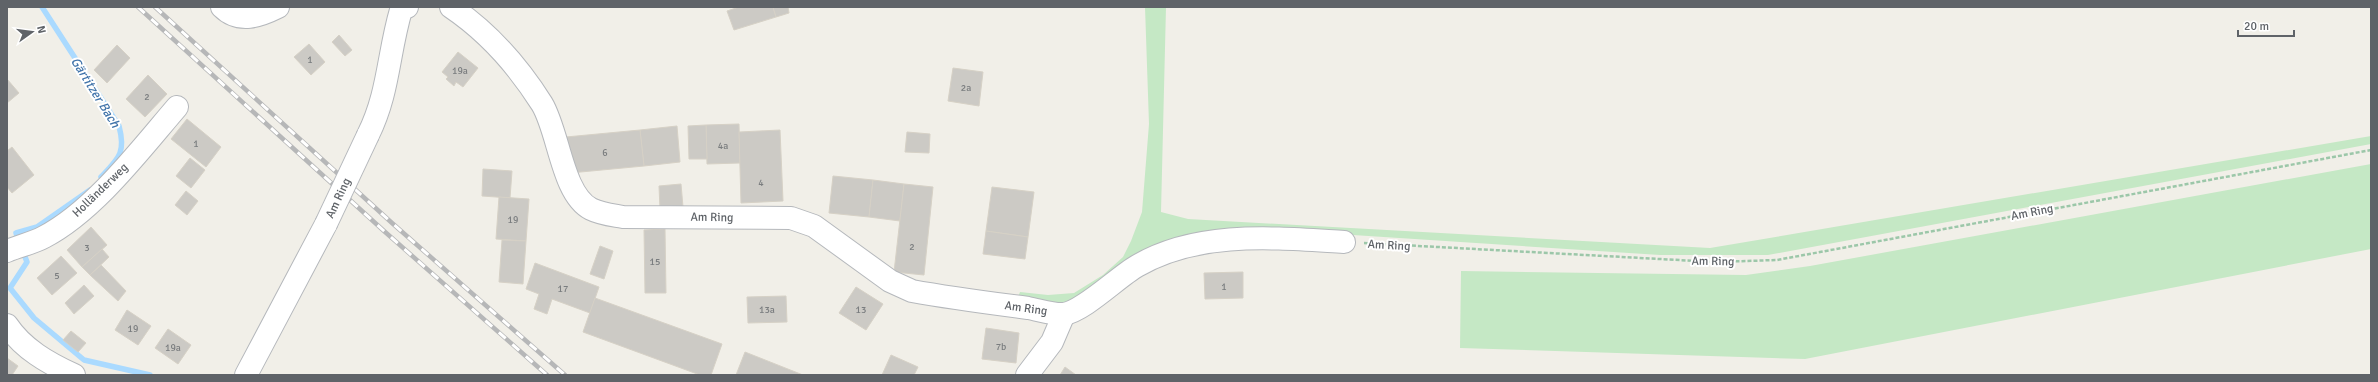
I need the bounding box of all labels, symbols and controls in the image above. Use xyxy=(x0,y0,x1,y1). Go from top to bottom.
north arrow xyxy=(12,12,52,52)
scale bar xyxy=(2238,12,2294,38)
text: 20 m xyxy=(2244,19,2269,34)
text: N xyxy=(34,24,48,35)
water label: Gärtitzer Bach xyxy=(67,54,124,132)
house number: 1 xyxy=(307,54,313,66)
house number: 19a xyxy=(452,65,468,77)
house number: 2a xyxy=(961,82,971,94)
house number: 2 xyxy=(144,91,150,103)
house number: 1 xyxy=(193,138,199,150)
house number: 4a xyxy=(718,140,728,152)
house number: 6 xyxy=(602,147,608,159)
street label: Holländerweg xyxy=(69,160,131,221)
street label: Am Ring xyxy=(323,176,354,221)
house number: 4 xyxy=(758,177,764,189)
street label: Am Ring xyxy=(2010,201,2055,224)
street label: Am Ring xyxy=(690,210,734,225)
house number: 19 xyxy=(508,214,518,226)
street label: Am Ring xyxy=(1367,237,1411,254)
house number: 2 xyxy=(909,241,915,253)
house number: 3 xyxy=(84,242,90,254)
street label: Am Ring xyxy=(1691,254,1735,269)
house number: 15 xyxy=(650,256,660,268)
house number: 5 xyxy=(54,270,60,282)
house number: 1 xyxy=(1221,281,1227,293)
house number: 17 xyxy=(558,283,568,295)
street label: Am Ring xyxy=(1004,298,1048,319)
house number: 13a xyxy=(759,304,775,316)
house number: 13 xyxy=(856,304,866,316)
house number: 19 xyxy=(128,323,138,335)
house number: 7b xyxy=(996,341,1006,353)
house number: 19a xyxy=(165,342,181,354)

